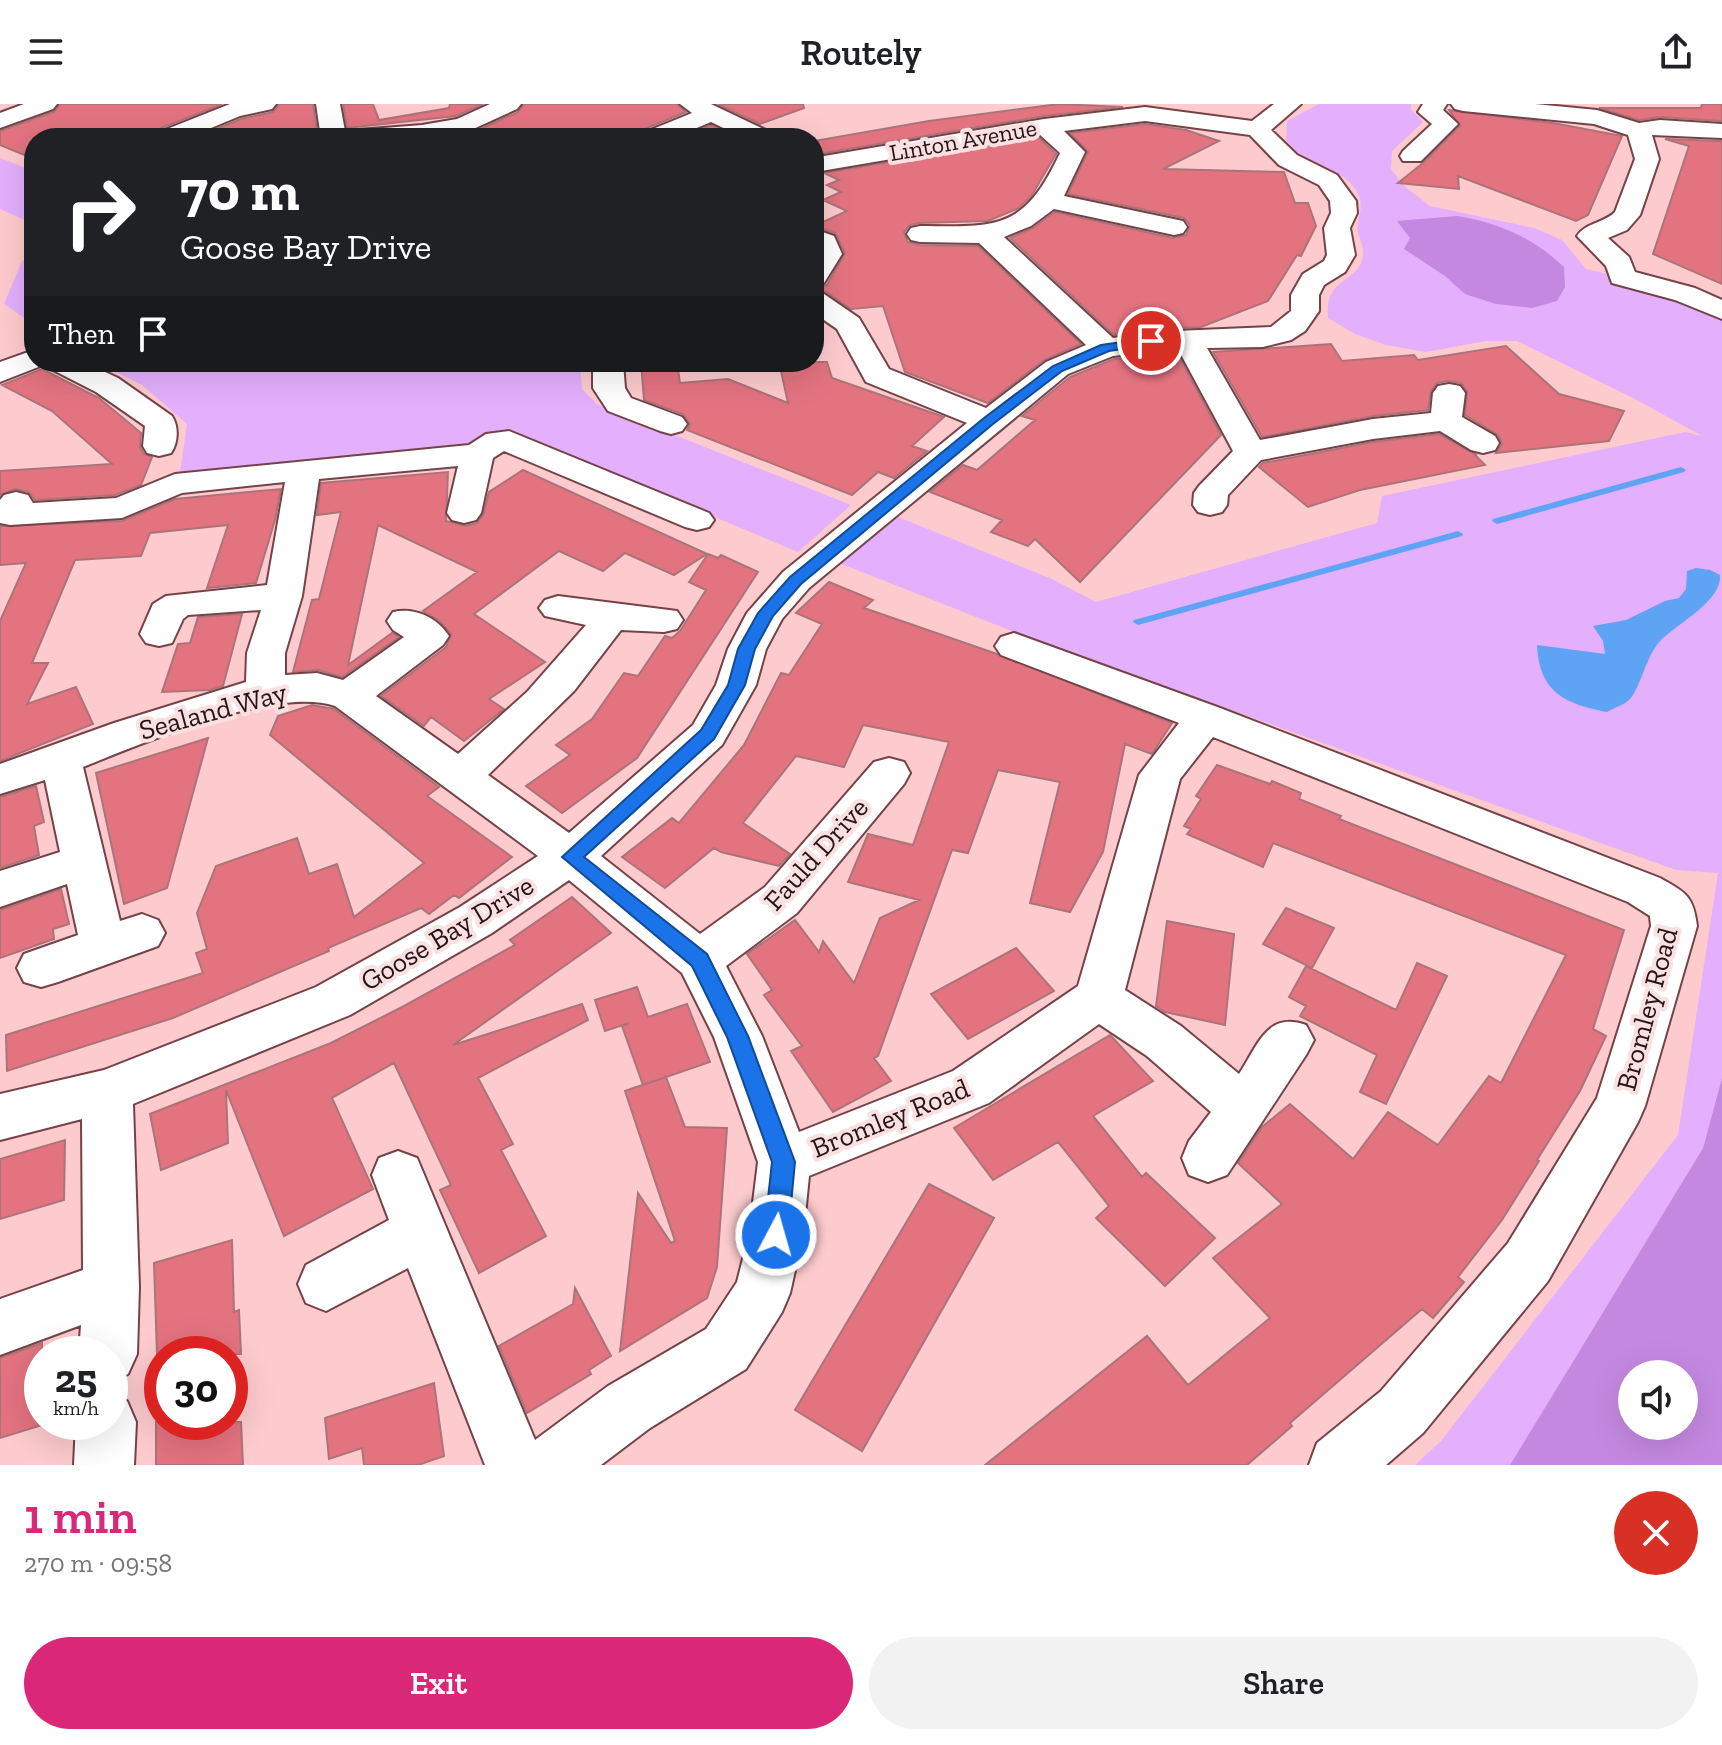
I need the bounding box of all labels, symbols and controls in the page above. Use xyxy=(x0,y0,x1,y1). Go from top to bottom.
icon: menu xyxy=(24,30,68,74)
icon: share xyxy=(1654,30,1698,74)
text: Routely xyxy=(800,31,922,74)
street label: Linton Avenue xyxy=(887,113,1039,167)
text: 70 m xyxy=(180,157,300,224)
icon: right xyxy=(48,160,152,264)
text: Goose Bay Drive xyxy=(180,225,432,268)
pin xyxy=(1117,307,1185,375)
icon: arrive xyxy=(131,312,175,356)
text: Then xyxy=(48,316,115,352)
icon: arrive xyxy=(1129,319,1173,363)
street label: Sealand Way xyxy=(136,675,291,747)
street label: Fauld Drive xyxy=(757,791,875,917)
street label: Goose Bay Drive xyxy=(355,868,539,998)
street label: Bromley Road xyxy=(1609,924,1685,1094)
street label: Bromley Road xyxy=(806,1071,974,1165)
position arrow xyxy=(734,1193,818,1277)
speed limit sign: 30 xyxy=(144,1336,248,1440)
text: 25 xyxy=(55,1354,97,1402)
map controls xyxy=(1618,1360,1698,1440)
button: sound xyxy=(1618,1360,1698,1440)
text: km/h xyxy=(53,1396,99,1420)
text: 1 min xyxy=(24,1488,137,1545)
button: close xyxy=(1614,1491,1698,1575)
text: 270 m · 09:58 xyxy=(24,1547,172,1579)
button: Exit xyxy=(24,1637,853,1729)
button: Share xyxy=(869,1637,1698,1729)

